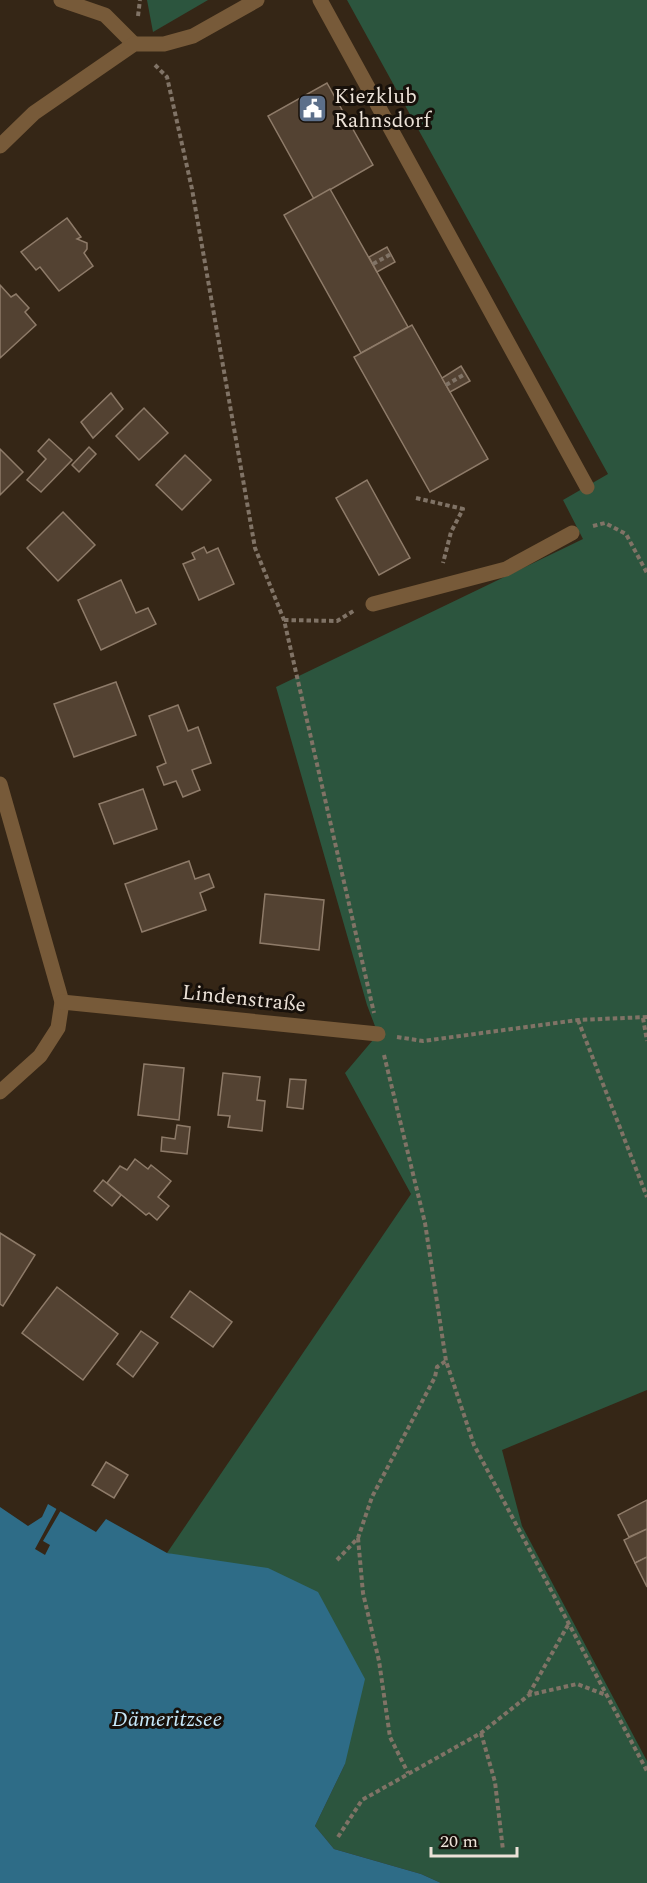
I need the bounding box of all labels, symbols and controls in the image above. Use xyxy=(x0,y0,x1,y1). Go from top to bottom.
place label: Kiezklub Rahnsdorf xyxy=(334,81,432,137)
public building icon: Kiezklub Rahnsdorf xyxy=(297,93,329,125)
street label: Lindenstraße xyxy=(180,977,308,1021)
water label: Dämeritzsee xyxy=(112,1703,222,1736)
scale bar xyxy=(431,1820,516,1858)
text: 20 m xyxy=(440,1828,478,1855)

